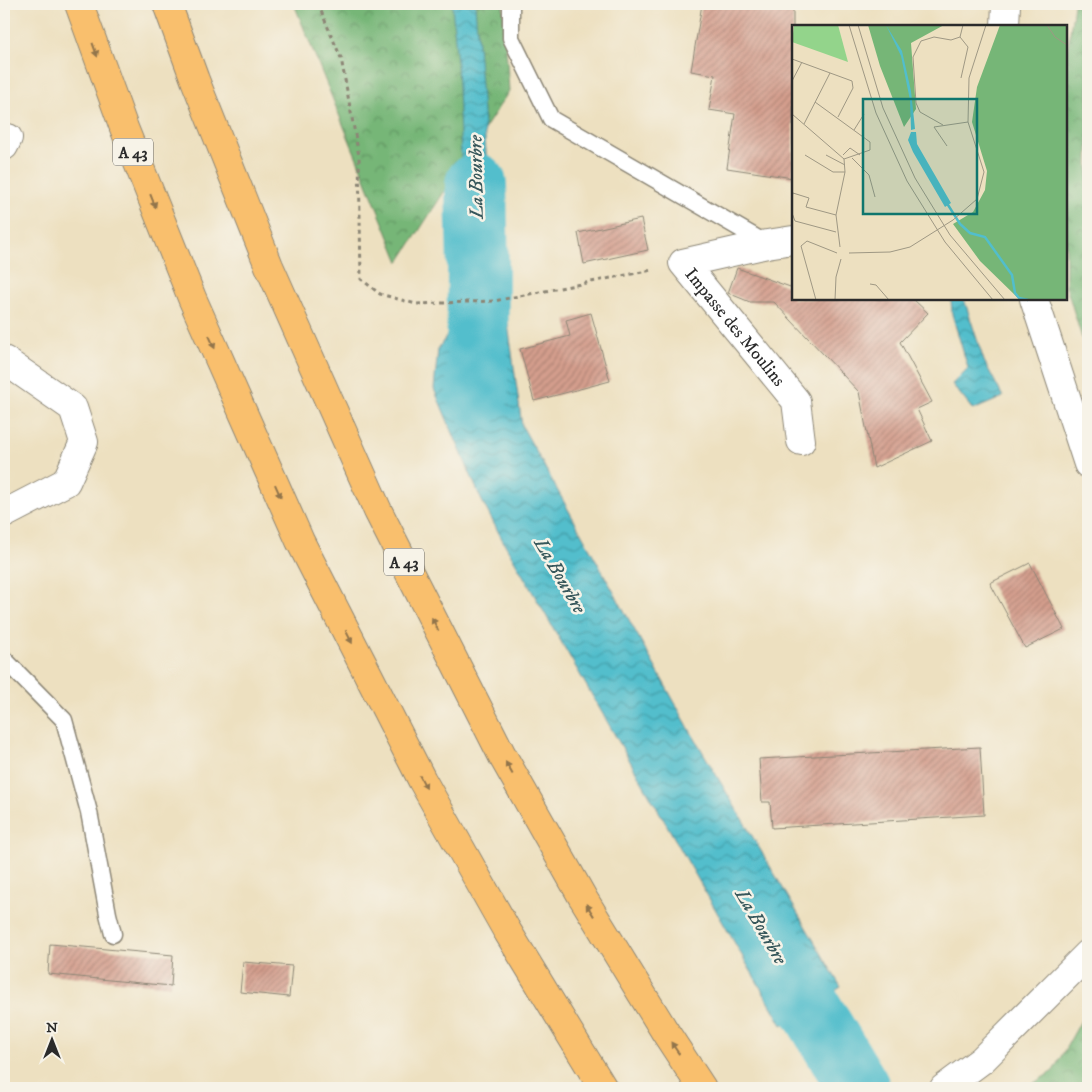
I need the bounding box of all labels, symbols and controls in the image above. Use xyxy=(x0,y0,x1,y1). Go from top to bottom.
inset map xyxy=(792,25,1067,300)
one-way arrow xyxy=(92,42,99,57)
water label: La Bourbre xyxy=(464,135,489,220)
road number: A 43 xyxy=(113,138,153,166)
one-way arrow xyxy=(150,194,158,209)
street label: Impasse des Moulins xyxy=(680,264,789,391)
one-way arrow xyxy=(209,335,217,349)
one-way arrow xyxy=(275,484,283,498)
water label: La Bourbre xyxy=(528,533,591,618)
road number: A 43 xyxy=(384,548,424,576)
one-way arrow xyxy=(431,617,439,631)
one-way arrow xyxy=(345,630,353,644)
one-way arrow xyxy=(505,762,514,775)
one-way arrow xyxy=(419,775,427,789)
water label: La Bourbre xyxy=(729,884,792,969)
one-way arrow xyxy=(585,903,594,916)
north arrow xyxy=(28,1014,78,1064)
text: N xyxy=(46,1019,58,1037)
one-way arrow xyxy=(670,1041,680,1054)

